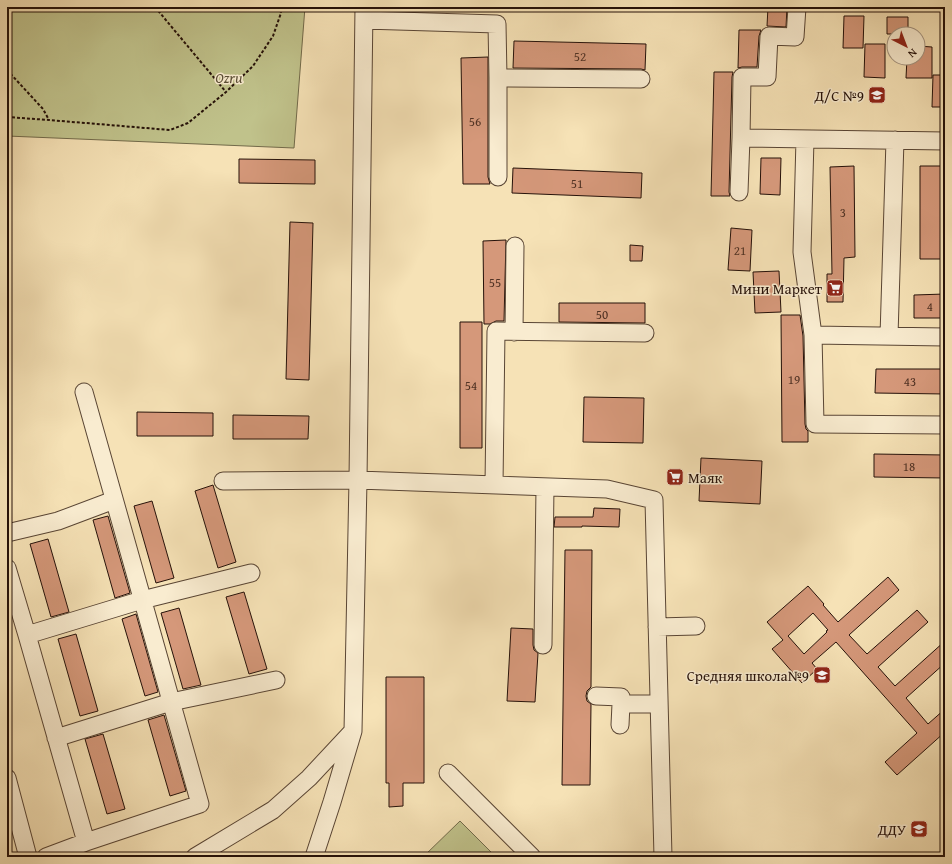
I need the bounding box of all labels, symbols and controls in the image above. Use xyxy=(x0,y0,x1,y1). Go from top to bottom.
north arrow xyxy=(886,26,926,66)
text: N xyxy=(904,45,921,62)
house number: 52 xyxy=(574,47,586,66)
park label: Ozru xyxy=(215,67,243,88)
place label: Д/С №9 xyxy=(813,85,864,106)
school or university icon: Д/С №9 xyxy=(867,85,887,105)
house number: 56 xyxy=(469,112,481,131)
house number: 51 xyxy=(571,174,583,193)
house number: 3 xyxy=(840,203,846,222)
house number: 21 xyxy=(734,241,746,260)
house number: 55 xyxy=(489,273,501,292)
place label: Мини Маркет xyxy=(731,278,823,299)
supermarket icon: Мини Маркет xyxy=(825,278,845,298)
house number: 4 xyxy=(927,297,933,316)
house number: 50 xyxy=(596,305,608,324)
house number: 19 xyxy=(788,370,800,389)
house number: 43 xyxy=(904,372,916,391)
house number: 54 xyxy=(465,376,477,395)
house number: 18 xyxy=(903,457,915,476)
supermarket icon: Маяк xyxy=(665,467,685,487)
place label: Маяк xyxy=(688,467,723,488)
place label: Средняя школа№9 xyxy=(687,665,809,686)
school or university icon: Средняя школа№9 xyxy=(812,665,832,685)
place label: ДДУ xyxy=(877,819,907,840)
school or university icon: ДДУ xyxy=(909,819,929,839)

